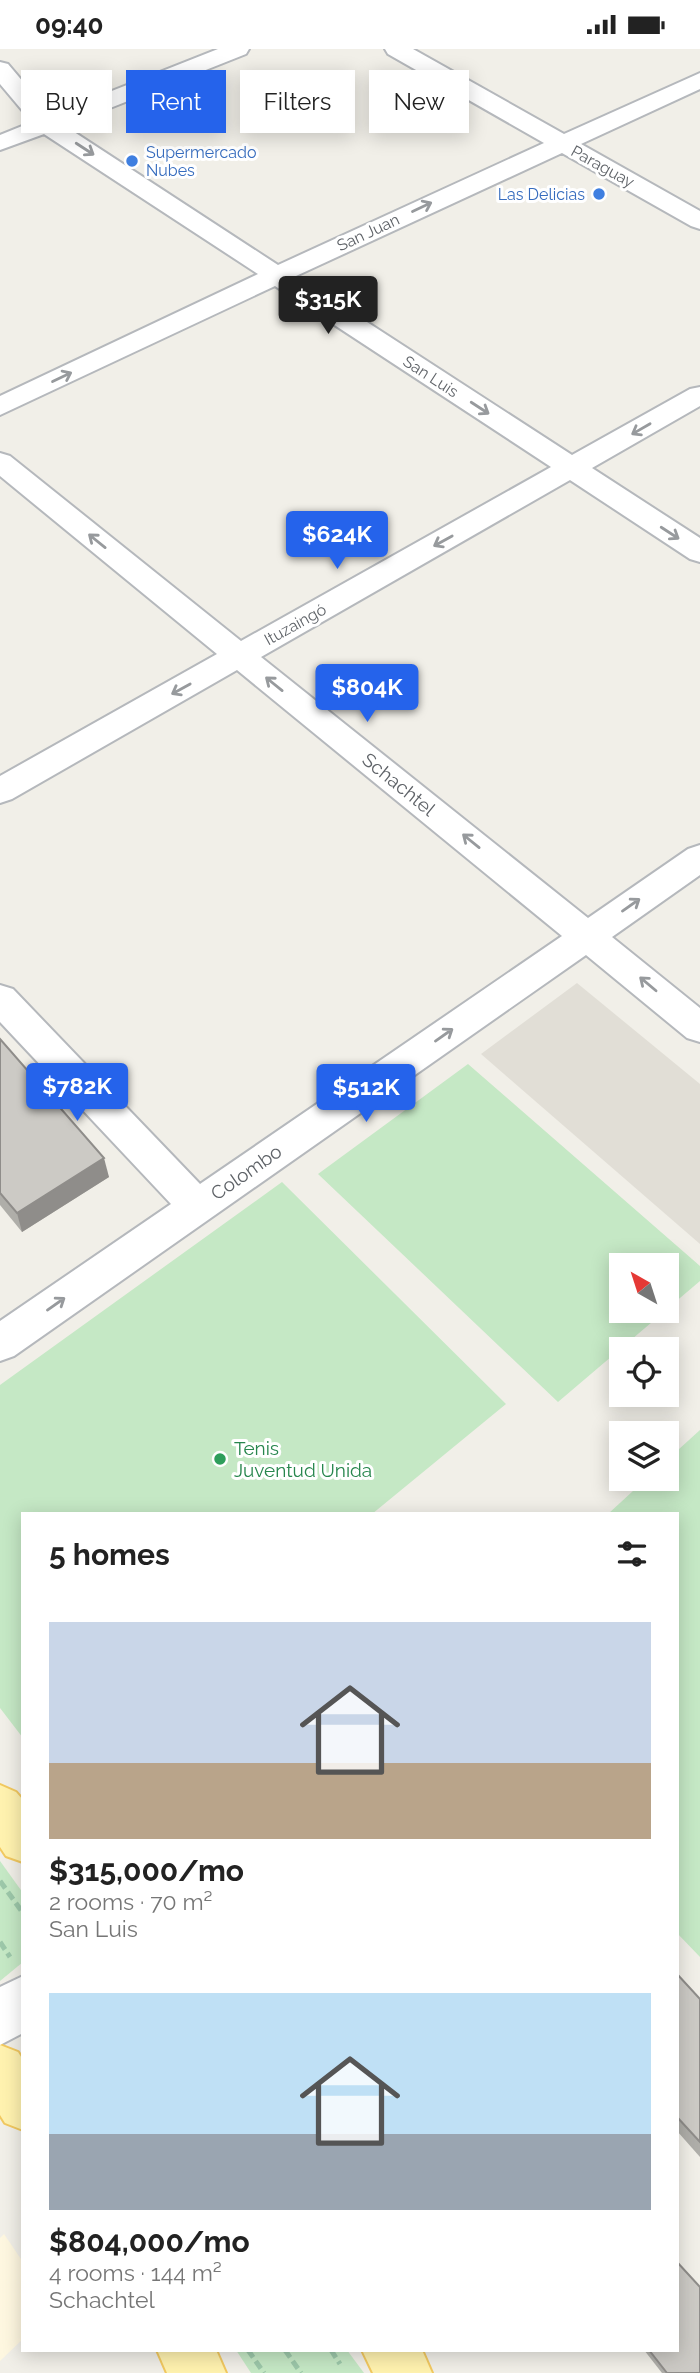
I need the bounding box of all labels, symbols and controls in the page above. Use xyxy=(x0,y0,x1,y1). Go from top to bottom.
text: 09:40 xyxy=(35,10,104,40)
chip: Buy xyxy=(21,70,112,133)
chip: Rent xyxy=(126,70,226,133)
chip: Filters xyxy=(240,70,355,133)
chip: New xyxy=(369,70,469,133)
street label: Paraguay xyxy=(568,141,638,192)
one-way arrow xyxy=(74,142,94,156)
place label: Supermercado Nubes xyxy=(146,143,257,180)
marker: Supermercado Nubes xyxy=(124,153,140,169)
place label: Las Delicias xyxy=(498,185,585,204)
marker: Las Delicias xyxy=(591,186,607,202)
one-way arrow xyxy=(411,199,432,213)
street label: San Juan xyxy=(334,210,402,255)
pin: $315K xyxy=(279,277,377,336)
text: $315K xyxy=(295,285,361,312)
street label: San Luis xyxy=(400,352,462,401)
one-way arrow xyxy=(51,370,72,384)
one-way arrow xyxy=(470,401,489,415)
one-way arrow xyxy=(631,422,651,436)
pin: $624K xyxy=(288,511,386,571)
text: $624K xyxy=(302,520,372,547)
one-way arrow xyxy=(660,525,679,540)
one-way arrow xyxy=(89,533,107,549)
one-way arrow xyxy=(433,534,453,548)
street label: Ituzaingó xyxy=(261,600,329,649)
pin: $804K xyxy=(318,665,416,724)
text: $804K xyxy=(331,673,403,700)
one-way arrow xyxy=(265,677,283,692)
one-way arrow xyxy=(171,682,191,696)
street label: Schachtel xyxy=(358,748,440,821)
one-way arrow xyxy=(462,834,480,849)
one-way arrow xyxy=(621,898,641,912)
one-way arrow xyxy=(639,977,657,992)
one-way arrow xyxy=(434,1028,454,1042)
pin: $782K xyxy=(28,1063,126,1123)
pin: $512K xyxy=(317,1065,415,1124)
text: $782K xyxy=(42,1072,112,1099)
text: $512K xyxy=(332,1073,400,1100)
street label: Colombo xyxy=(206,1140,286,1204)
north arrow xyxy=(609,1253,679,1323)
map controls xyxy=(609,1253,679,1491)
one-way arrow xyxy=(46,1297,65,1311)
button: locate xyxy=(609,1337,679,1407)
button: layers xyxy=(609,1421,679,1491)
place label: Tenis Juventud Unida xyxy=(234,1437,372,1481)
marker: Tenis Juventud Unida xyxy=(212,1451,228,1467)
icon: filters xyxy=(613,1535,651,1573)
text: 5 homes xyxy=(49,1537,170,1572)
icon: home xyxy=(287,1667,413,1793)
text: $315,000/mo xyxy=(49,1853,244,1888)
text: 2 rooms · 70 m² xyxy=(49,1888,212,1915)
text: San Luis xyxy=(49,1915,138,1942)
icon: home xyxy=(287,2038,413,2164)
text: $804,000/mo xyxy=(49,2224,250,2259)
text: 4 rooms · 144 m² xyxy=(49,2259,222,2286)
text: Schachtel xyxy=(49,2286,155,2313)

